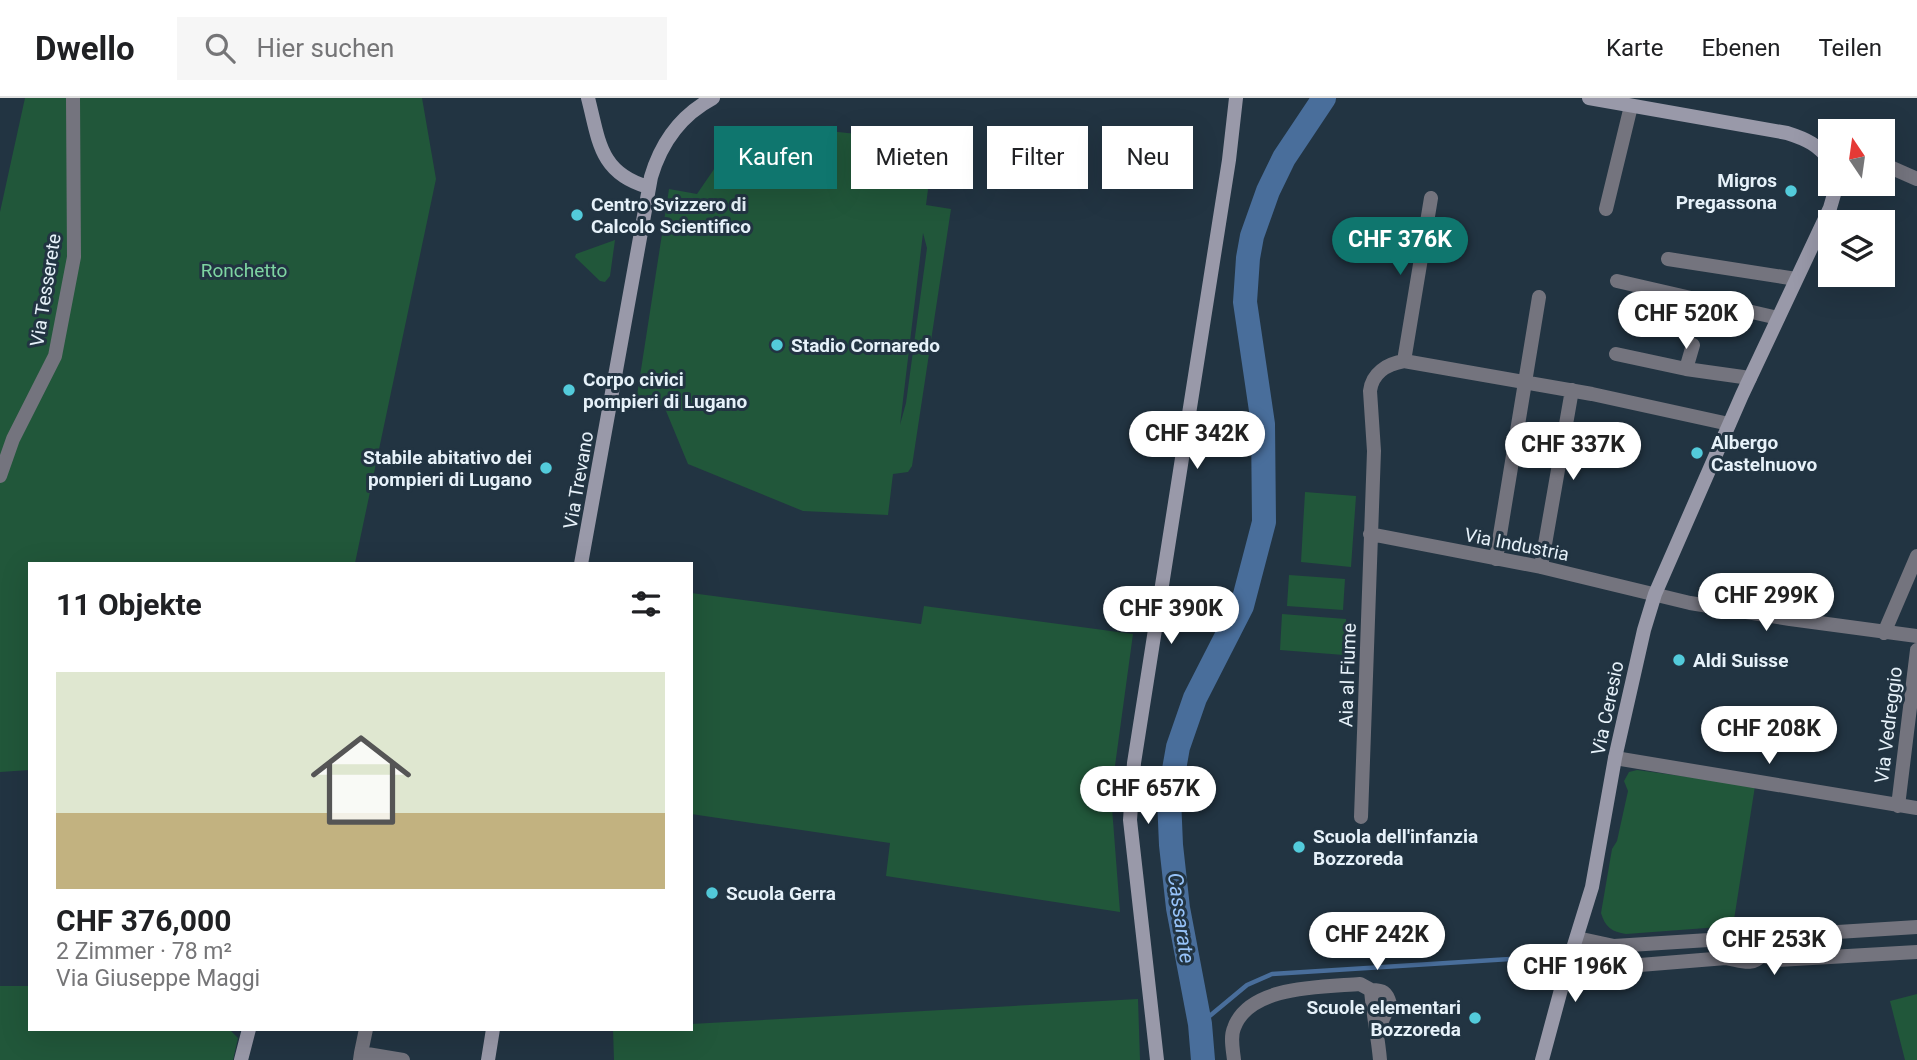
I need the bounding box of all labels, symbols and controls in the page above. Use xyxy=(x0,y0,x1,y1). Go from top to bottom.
search box xyxy=(177,17,667,80)
text: Dwello xyxy=(35,29,135,68)
icon: search xyxy=(201,29,239,67)
text: Hier suchen xyxy=(257,33,394,63)
text: Karte xyxy=(1606,34,1663,62)
text: Ebenen xyxy=(1701,34,1780,62)
text: Teilen xyxy=(1818,34,1882,62)
north arrow xyxy=(1818,119,1895,196)
map controls xyxy=(1818,119,1895,287)
chip: Kaufen xyxy=(714,126,837,189)
chip: Mieten xyxy=(851,126,973,189)
chip: Filter xyxy=(987,126,1088,189)
chip: Neu xyxy=(1102,126,1193,189)
place label: Migros Pregassona xyxy=(1676,169,1777,214)
marker: Migros Pregassona xyxy=(1783,183,1799,199)
place label: Centro Svizzero di Calcolo Scientifico xyxy=(591,193,751,238)
marker: Centro Svizzero di Calcolo Scientifico xyxy=(569,207,585,223)
button: layers xyxy=(1818,210,1895,287)
pin: CHF 376K xyxy=(1328,218,1472,277)
text: CHF 376K xyxy=(1348,226,1452,253)
street label: Via Tesserete xyxy=(25,232,66,348)
park label: Ronchetto xyxy=(201,259,287,282)
pin: CHF 520K xyxy=(1614,292,1758,351)
text: CHF 520K xyxy=(1634,300,1738,327)
place label: Stadio Cornaredo xyxy=(791,334,940,357)
marker: Stadio Cornaredo xyxy=(769,337,785,353)
place label: Corpo civici pompieri di Lugano xyxy=(583,368,747,413)
marker: Corpo civici pompieri di Lugano xyxy=(561,382,577,398)
pin: CHF 342K xyxy=(1125,412,1269,471)
text: CHF 342K xyxy=(1145,420,1249,447)
pin: CHF 337K xyxy=(1501,422,1645,482)
street label: Via Trevano xyxy=(559,429,598,531)
text: CHF 337K xyxy=(1521,431,1625,458)
place label: Albergo Castelnuovo xyxy=(1711,431,1817,476)
marker: Albergo Castelnuovo xyxy=(1689,445,1705,461)
place label: Stabile abitativo dei pompieri di Lugano xyxy=(363,446,532,491)
marker: Stabile abitativo dei pompieri di Lugano xyxy=(538,460,554,476)
street label: Via Industria xyxy=(1463,523,1571,566)
pin: CHF 299K xyxy=(1694,574,1838,633)
text: CHF 299K xyxy=(1714,582,1818,609)
icon: filters xyxy=(627,585,665,623)
text: 11 Objekte xyxy=(56,587,202,622)
pin: CHF 390K xyxy=(1099,587,1243,646)
text: CHF 390K xyxy=(1119,595,1223,622)
street label: Aia al Fiume xyxy=(1334,623,1361,727)
place label: Aldi Suisse xyxy=(1693,649,1788,672)
marker: Aldi Suisse xyxy=(1671,652,1687,668)
street label: Via Ceresio xyxy=(1586,659,1629,757)
street label: Via Vedreggio xyxy=(1870,665,1907,785)
pin: CHF 208K xyxy=(1697,706,1841,766)
text: CHF 208K xyxy=(1717,715,1821,742)
icon: home xyxy=(298,717,424,843)
pin: CHF 657K xyxy=(1076,766,1220,826)
text: CHF 657K xyxy=(1096,775,1200,802)
place label: Scuola dell'infanzia Bozzoreda xyxy=(1313,825,1478,870)
marker: Scuola dell'infanzia Bozzoreda xyxy=(1291,839,1307,855)
water label: Cassarate xyxy=(1163,871,1199,965)
place label: Scuola Gerra xyxy=(726,882,836,905)
marker: Scuola Gerra xyxy=(704,885,720,901)
text: CHF 376,000 xyxy=(56,903,231,938)
pin: CHF 242K xyxy=(1305,912,1449,972)
pin: CHF 253K xyxy=(1702,918,1846,977)
text: CHF 242K xyxy=(1325,921,1429,948)
text: CHF 253K xyxy=(1722,926,1826,953)
text: 2 Zimmer · 78 m² xyxy=(56,938,232,965)
pin: CHF 196K xyxy=(1503,944,1647,1004)
text: CHF 196K xyxy=(1523,953,1627,980)
text: Via Giuseppe Maggi xyxy=(56,965,260,992)
place label: Scuole elementari Bozzoreda xyxy=(1307,996,1461,1041)
marker: Scuole elementari Bozzoreda xyxy=(1467,1010,1483,1026)

